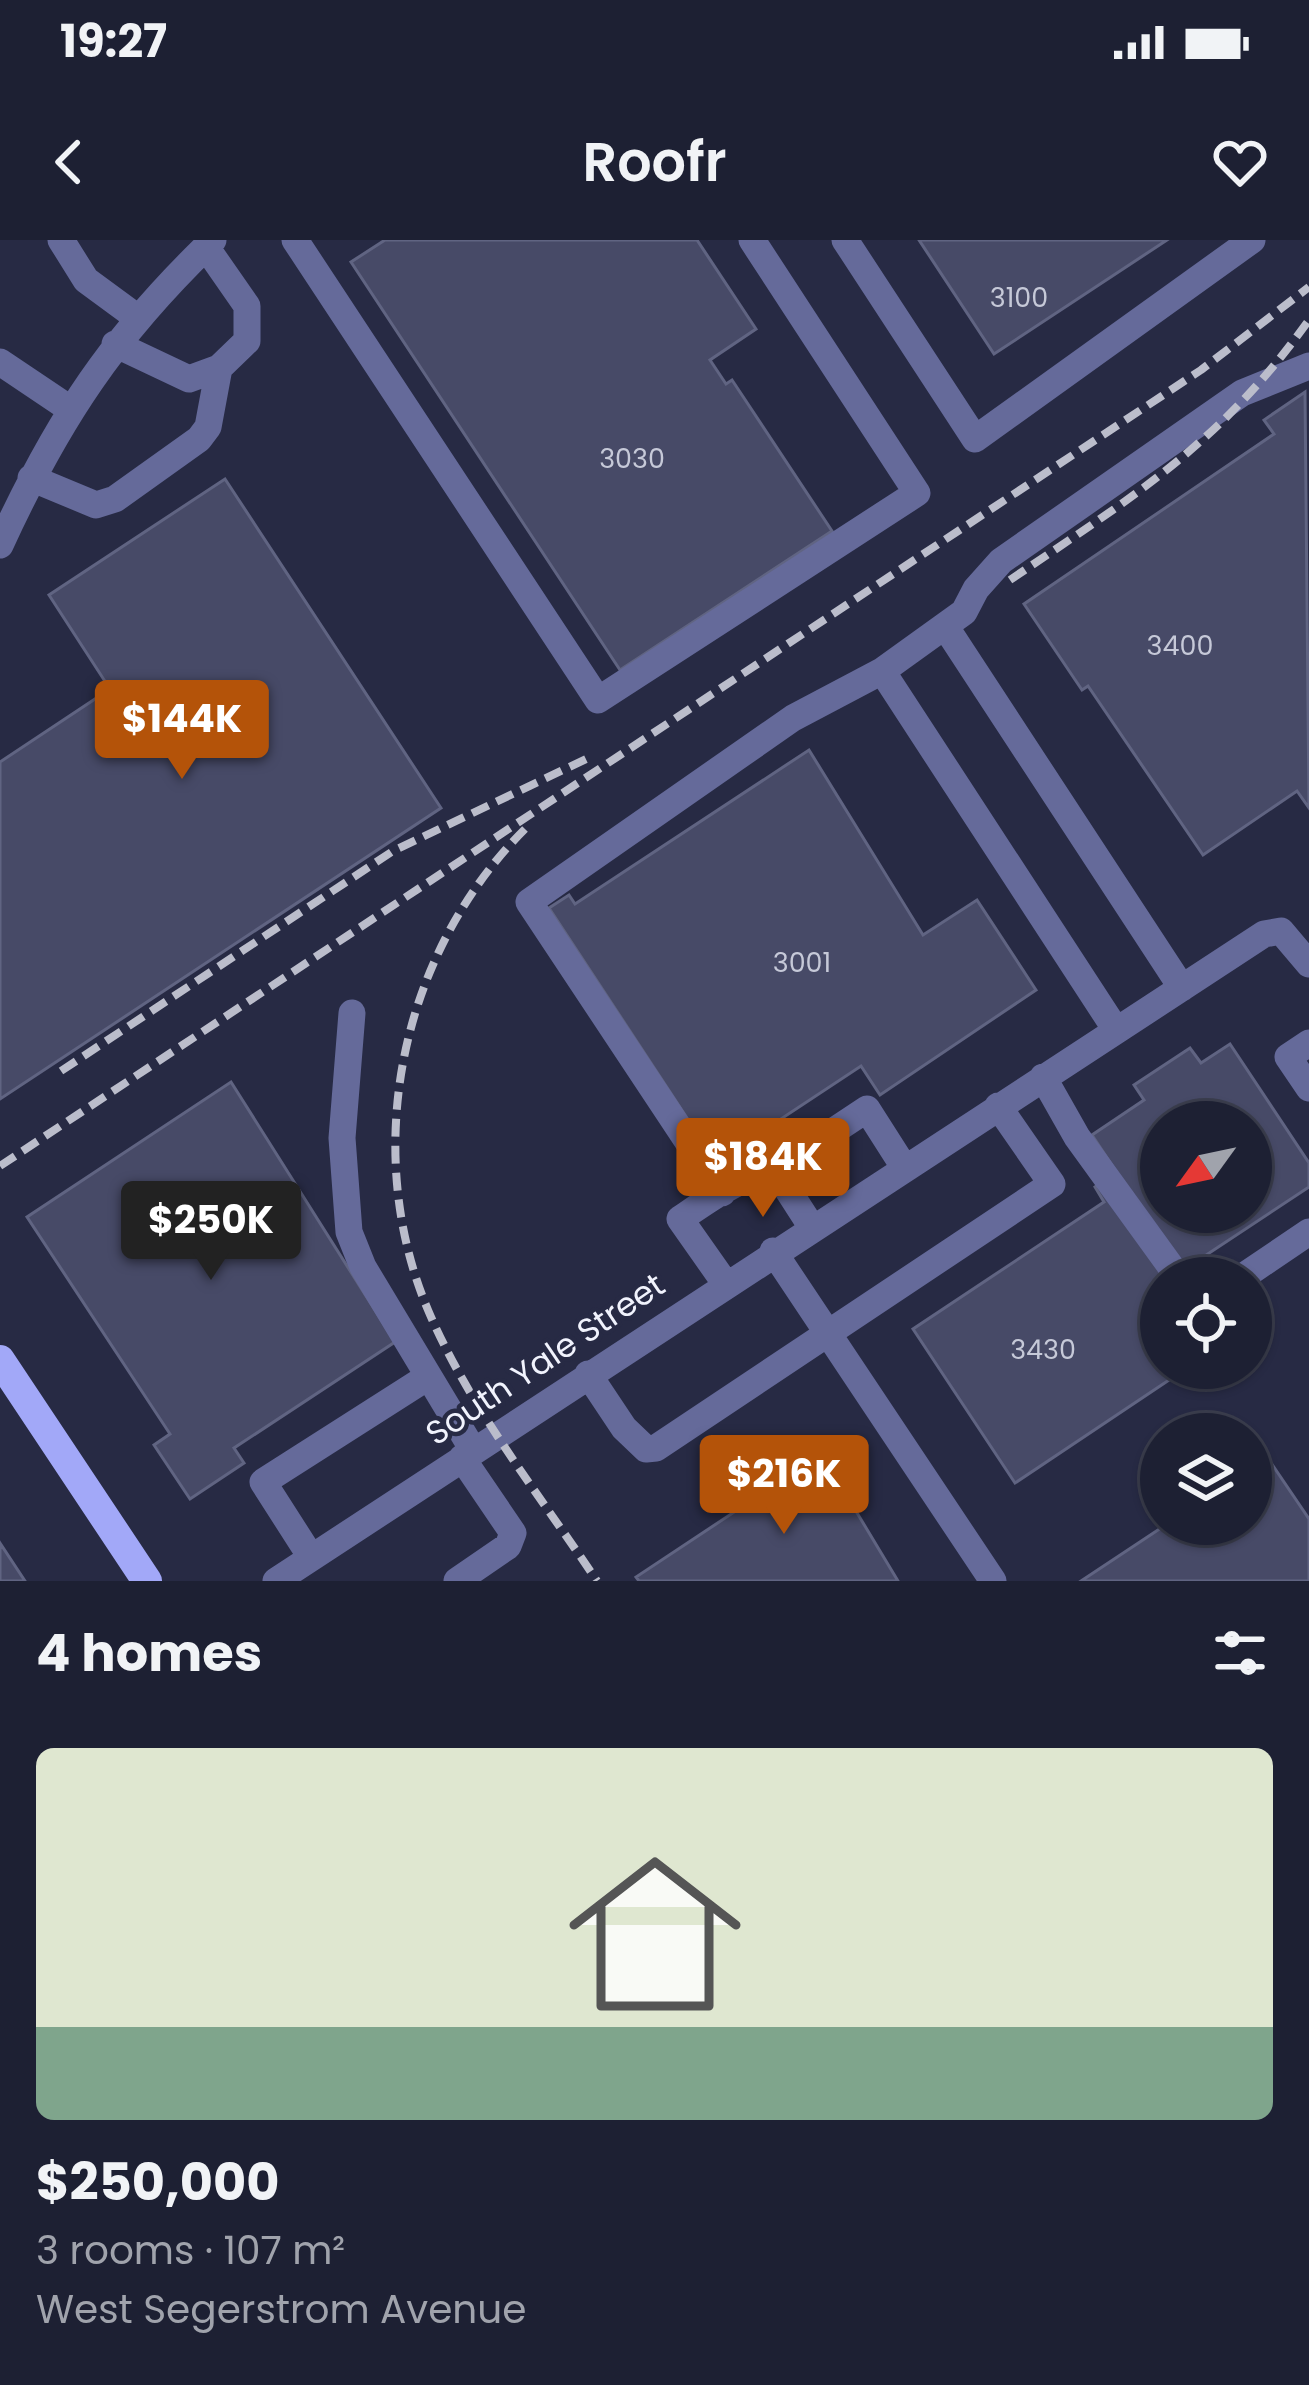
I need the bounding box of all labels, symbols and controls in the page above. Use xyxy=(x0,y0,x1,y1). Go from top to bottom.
text: 19:27 xyxy=(60,10,167,73)
text: Roofr xyxy=(583,124,726,200)
icon: back xyxy=(36,129,102,195)
icon: heart xyxy=(1207,129,1273,195)
house number: 3100 xyxy=(990,279,1048,316)
house number: 3030 xyxy=(599,440,665,477)
house number: 3400 xyxy=(1147,627,1213,664)
pin: $144K xyxy=(98,680,266,782)
text: $144K xyxy=(122,691,242,746)
house number: 3001 xyxy=(773,944,831,981)
north arrow xyxy=(1140,1101,1272,1233)
map controls xyxy=(1140,1101,1272,1545)
pin: $184K xyxy=(679,1118,847,1220)
text: $184K xyxy=(703,1129,823,1184)
pin: $250K xyxy=(127,1181,295,1283)
text: $250K xyxy=(148,1192,274,1247)
button: locate xyxy=(1140,1257,1272,1389)
street label: South Yale Street xyxy=(416,1261,674,1457)
house number: 3430 xyxy=(1010,1331,1076,1368)
button: layers xyxy=(1140,1413,1272,1545)
pin: $216K xyxy=(700,1435,868,1537)
text: $216K xyxy=(727,1446,841,1501)
text: 4 homes xyxy=(36,1617,262,1689)
icon: filters xyxy=(1207,1620,1273,1686)
icon: home xyxy=(547,1826,763,2042)
text: $250,000 xyxy=(36,2146,279,2218)
text: 3 rooms · 107 m² xyxy=(36,2223,345,2278)
text: West Segerstrom Avenue xyxy=(36,2282,526,2337)

